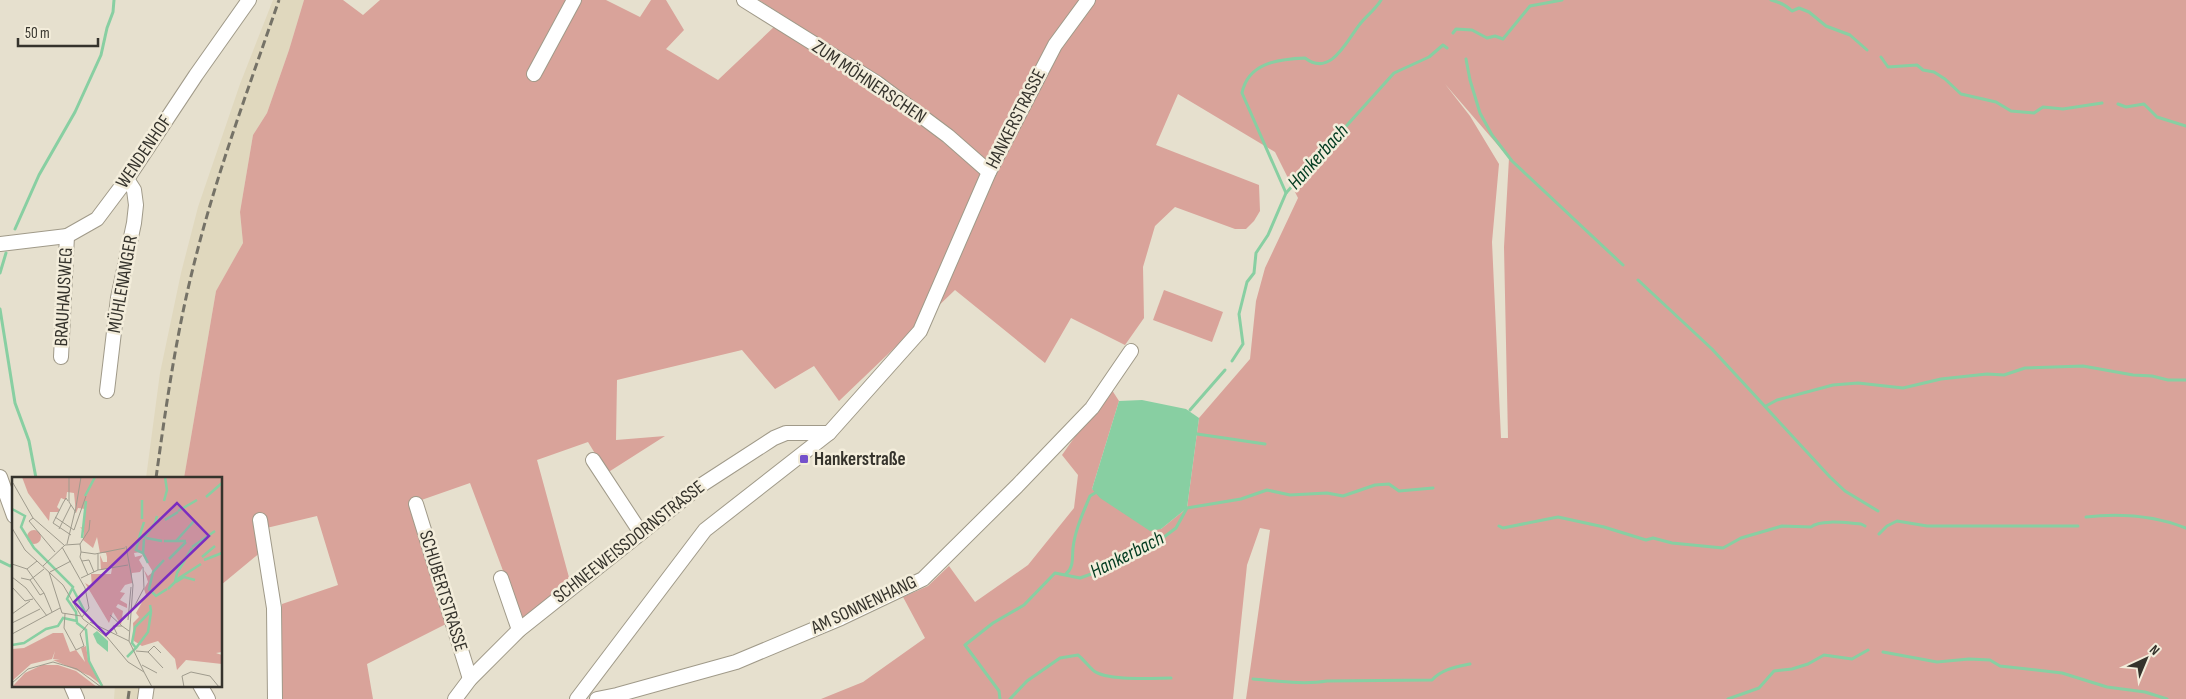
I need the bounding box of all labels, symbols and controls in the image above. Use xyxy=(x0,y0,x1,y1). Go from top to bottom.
scale bar xyxy=(18,15,98,47)
text: 50 m xyxy=(25,24,50,43)
street label: ZUM MÖHNERSCHEN xyxy=(808,35,930,129)
street label: HANKERSTRASSE xyxy=(981,65,1051,173)
street label: WENDENHOF xyxy=(111,111,177,193)
water label: Hankerbach xyxy=(1283,119,1353,195)
street label: MÜHLENANGER xyxy=(103,233,143,335)
street label: BRAUHAUSWEG xyxy=(50,247,78,347)
place label: Hankerstraße xyxy=(814,448,906,471)
marker: Hankerstraße xyxy=(798,453,810,465)
street label: SCHNEEWEISSDORNSTRASSE xyxy=(549,476,709,608)
inset map xyxy=(12,477,222,686)
water label: Hankerbach xyxy=(1086,526,1168,584)
street label: SCHUBERTSTRASSE xyxy=(414,528,472,654)
street label: AM SONNENHANG xyxy=(807,571,920,640)
north arrow xyxy=(2121,634,2171,684)
text: N xyxy=(2146,641,2163,659)

